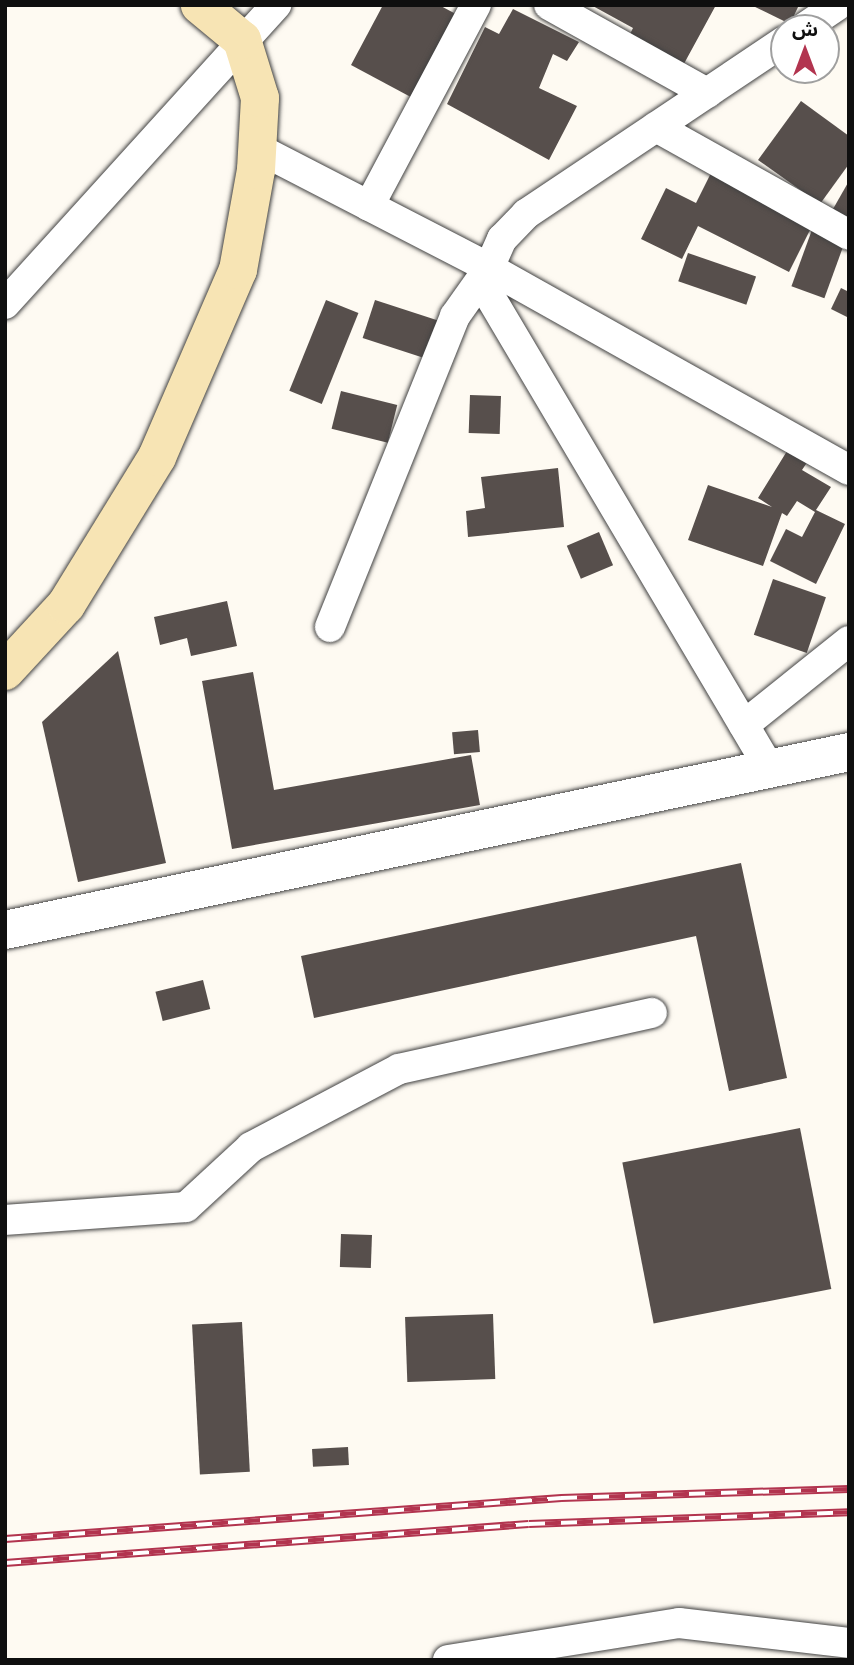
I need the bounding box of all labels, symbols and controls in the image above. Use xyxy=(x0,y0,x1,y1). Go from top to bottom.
north arrow xyxy=(770,14,840,84)
text: ش xyxy=(792,19,818,40)

